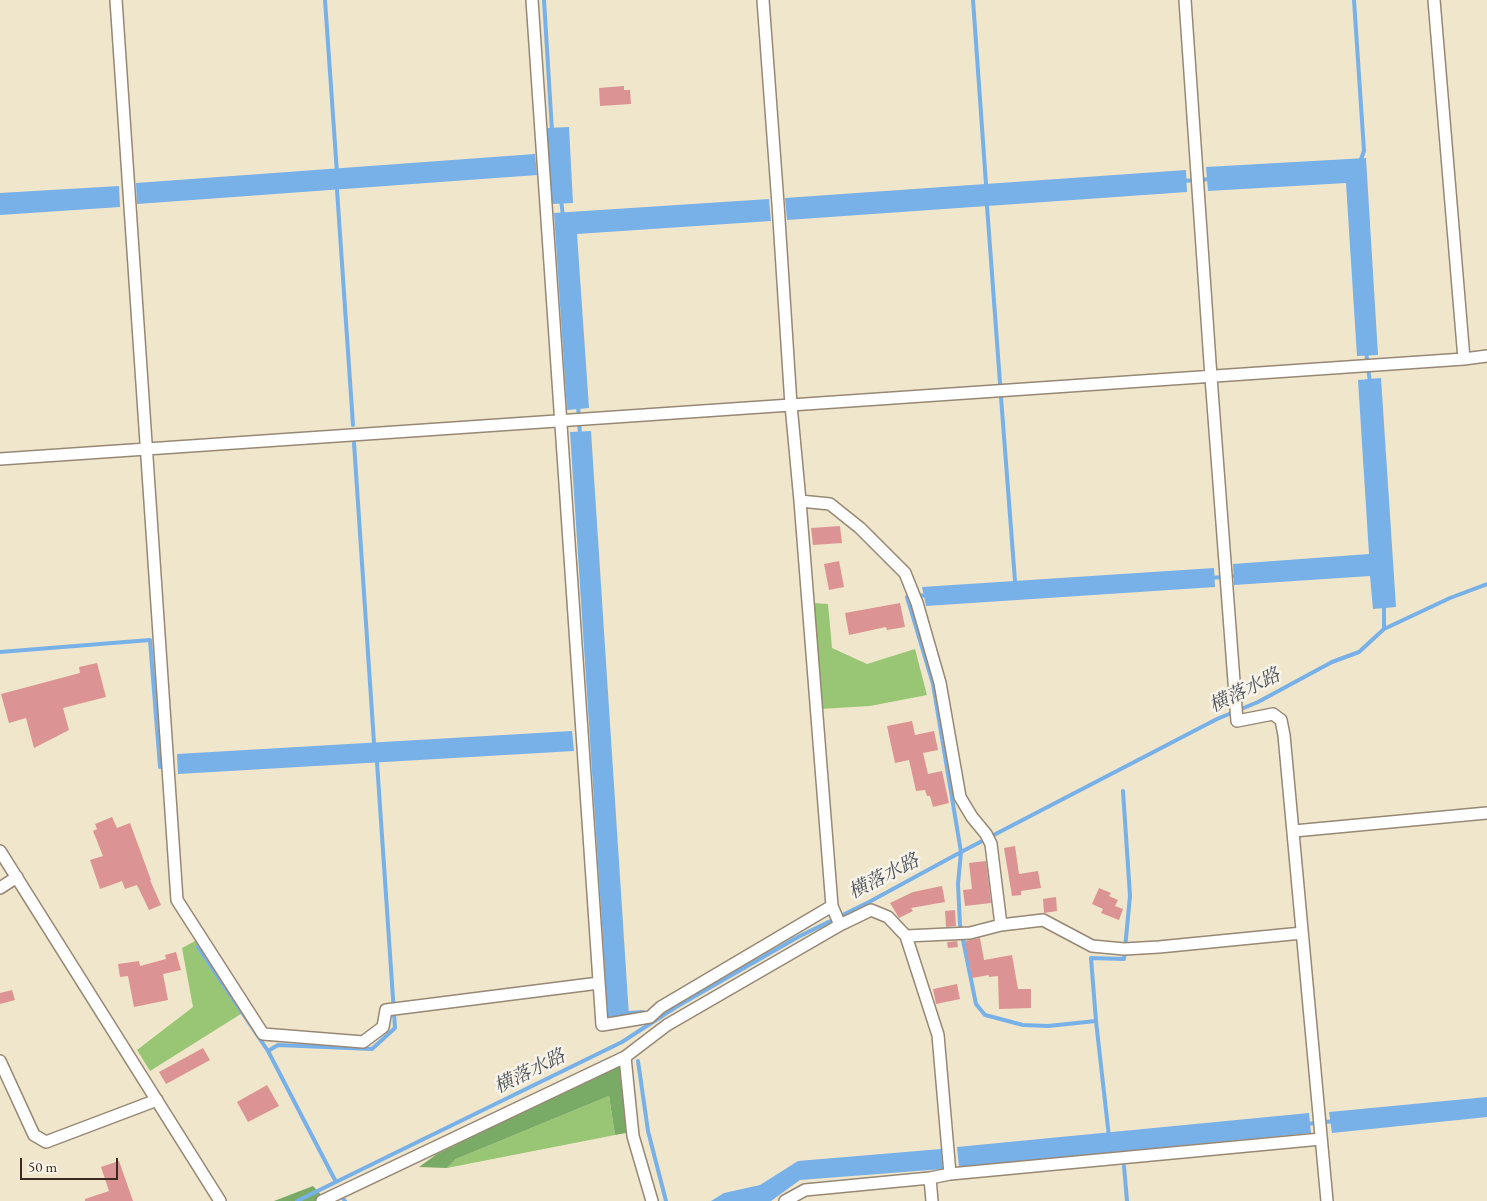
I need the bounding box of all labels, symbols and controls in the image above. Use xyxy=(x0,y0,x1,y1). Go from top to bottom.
water label: 横落水路 xyxy=(1206,664,1284,718)
water label: 横落水路 xyxy=(845,850,923,904)
water label: 横落水路 xyxy=(491,1045,569,1099)
scale bar xyxy=(22,1148,120,1180)
text: 50 m xyxy=(28,1157,57,1176)

